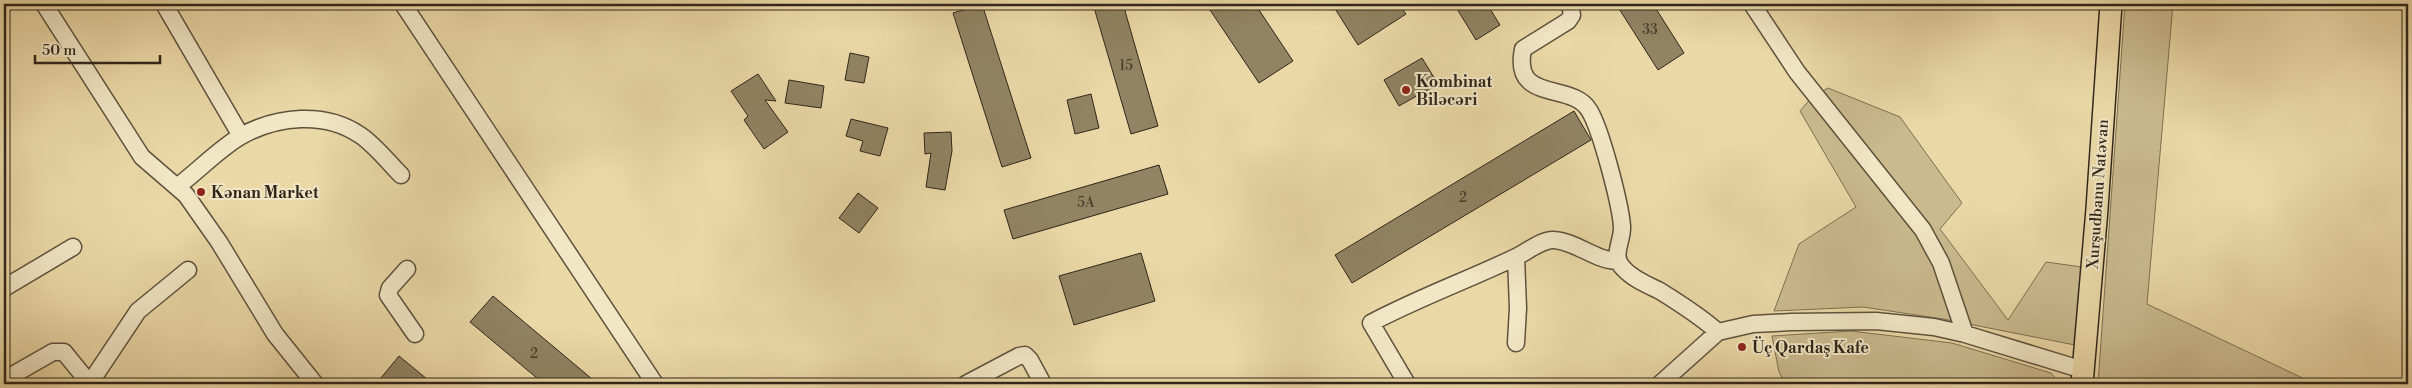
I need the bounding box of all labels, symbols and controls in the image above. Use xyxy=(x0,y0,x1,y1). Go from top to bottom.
house number: 33 xyxy=(1642,21,1658,39)
scale bar xyxy=(35,32,160,64)
text: 50 m xyxy=(42,41,76,60)
house number: 15 xyxy=(1119,57,1133,75)
place label: Kombinat Biləcəri xyxy=(1416,72,1492,110)
marker: Kombinat Biləcəri xyxy=(1400,84,1412,96)
street label: Xurşudbanu Natəvan xyxy=(2083,118,2113,271)
place label: Kənan Market xyxy=(211,183,319,203)
marker: Kənan Market xyxy=(195,186,207,198)
house number: 2 xyxy=(1459,189,1467,207)
house number: 5A xyxy=(1077,194,1095,212)
place label: Üç Qardaş Kafe xyxy=(1752,336,1869,358)
marker: Üç Qardaş Kafe xyxy=(1736,341,1748,353)
house number: 2 xyxy=(530,345,538,363)

